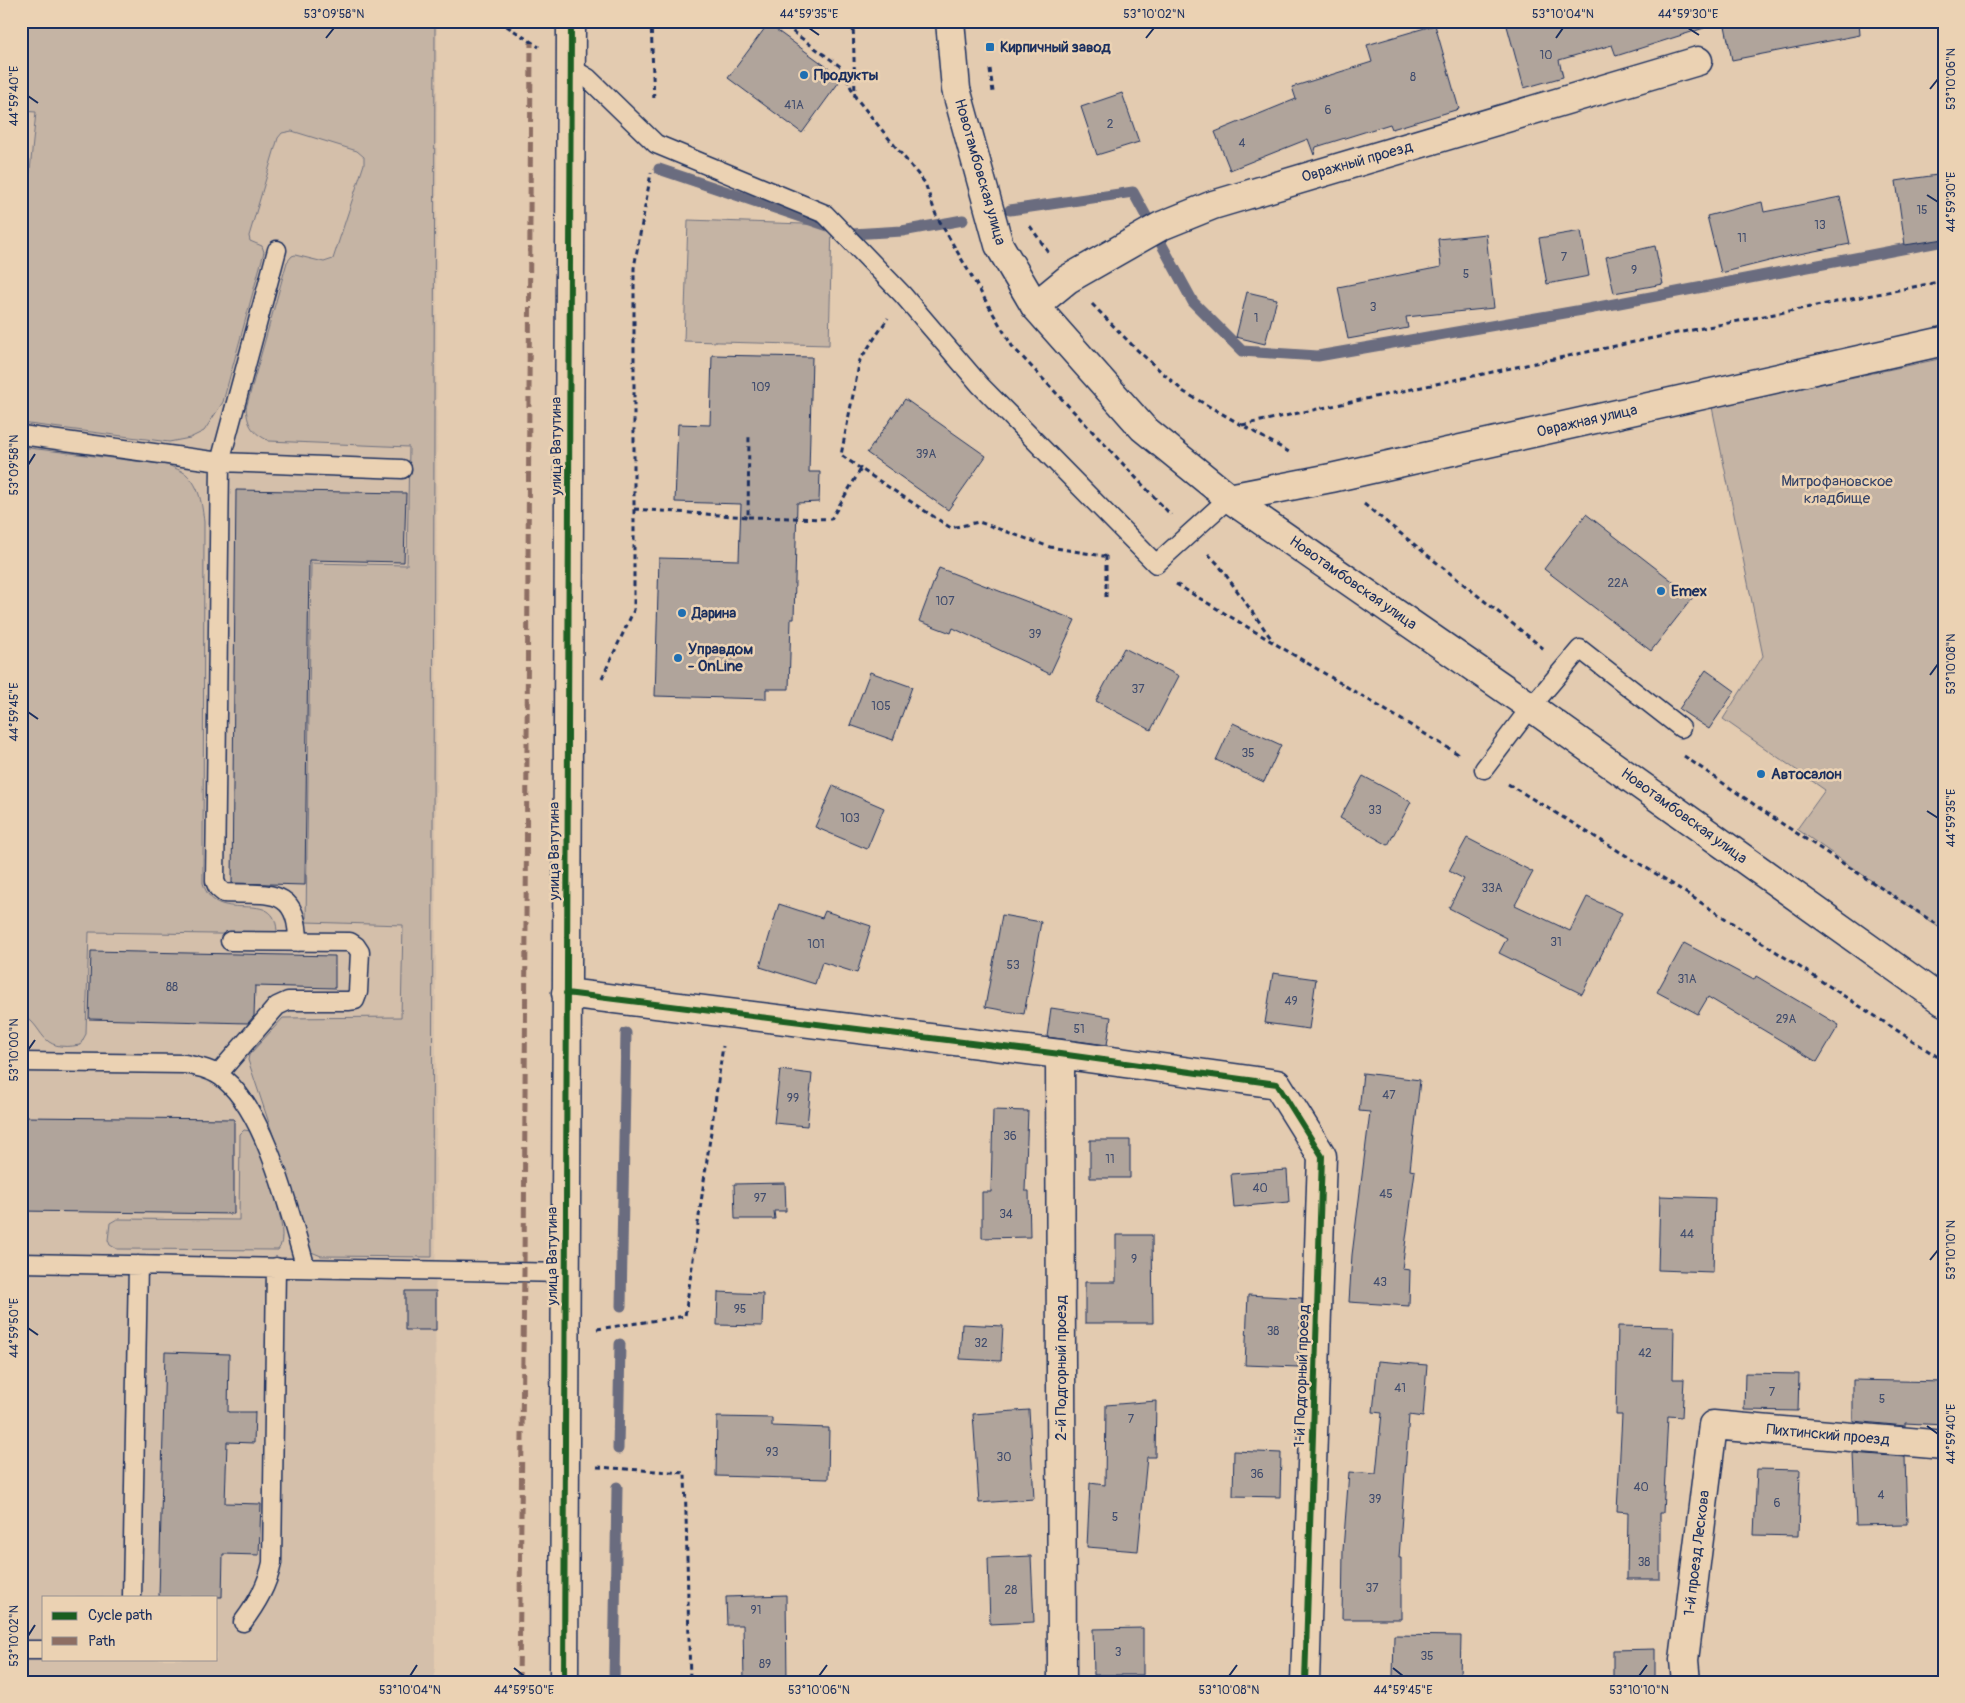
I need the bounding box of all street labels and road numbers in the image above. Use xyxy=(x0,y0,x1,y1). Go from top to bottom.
street label: Новотамбовская улица xyxy=(950,97,1010,247)
street label: Овражный проезд xyxy=(1299,137,1415,187)
street label: улица Ватутина xyxy=(547,397,566,496)
street label: Овражная улица xyxy=(1535,400,1639,442)
street label: Новотамбовская улица xyxy=(1286,532,1420,634)
street label: Новотамбовская улица xyxy=(1617,764,1751,868)
street label: улица Ватутина xyxy=(545,802,564,901)
street label: улица Ватутина xyxy=(543,1207,562,1306)
street label: 2-й Подгорный проезд xyxy=(1052,1295,1071,1441)
street label: 1-й Подгорный проезд xyxy=(1290,1304,1314,1448)
street label: Пихтинский проезд xyxy=(1766,1420,1890,1450)
street label: 1-й проезд Лескова xyxy=(1680,1489,1714,1617)

